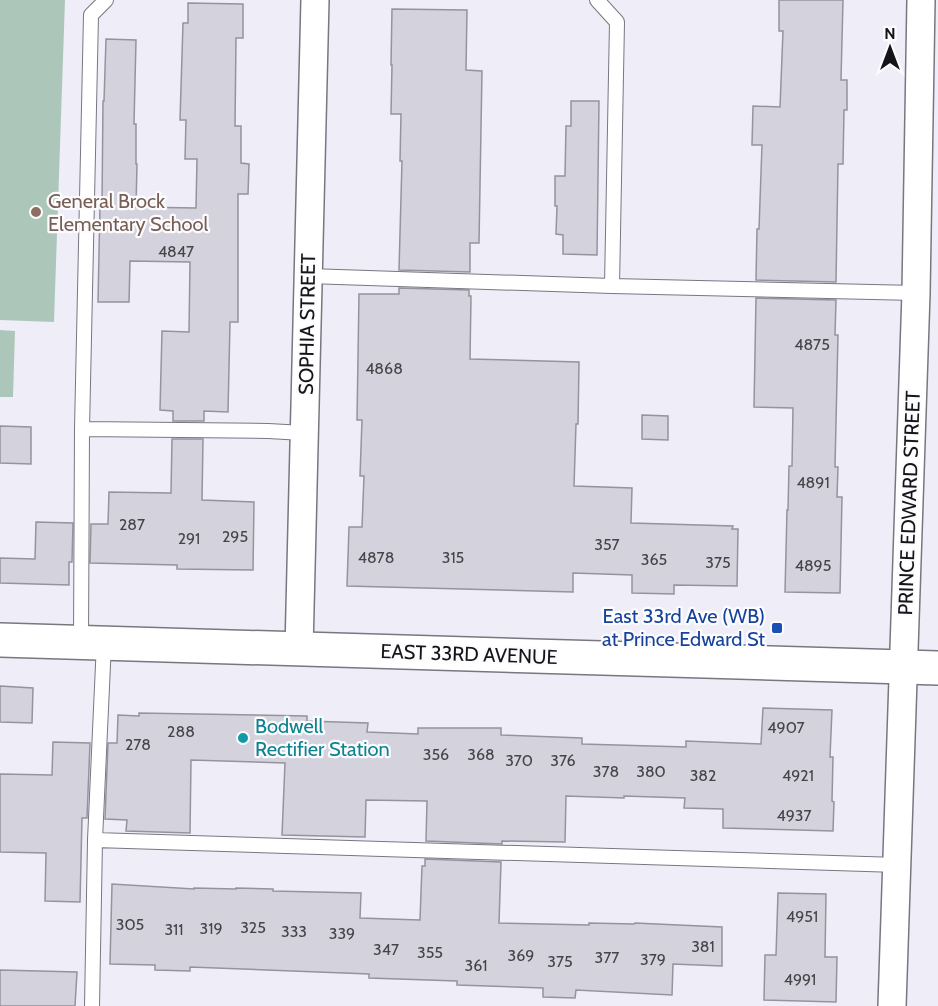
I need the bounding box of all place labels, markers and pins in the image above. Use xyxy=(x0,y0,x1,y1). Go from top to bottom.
place label: General Brock Elementary School xyxy=(48,189,209,236)
marker: General Brock Elementary School xyxy=(29,205,43,219)
place label: East 33rd Ave (WB) at Prince Edward St xyxy=(602,604,765,651)
marker: East 33rd Ave (WB) at Prince Edward St xyxy=(770,621,784,635)
place label: Bodwell Rectifier Station xyxy=(255,714,390,761)
marker: Bodwell Rectifier Station xyxy=(236,731,250,745)

